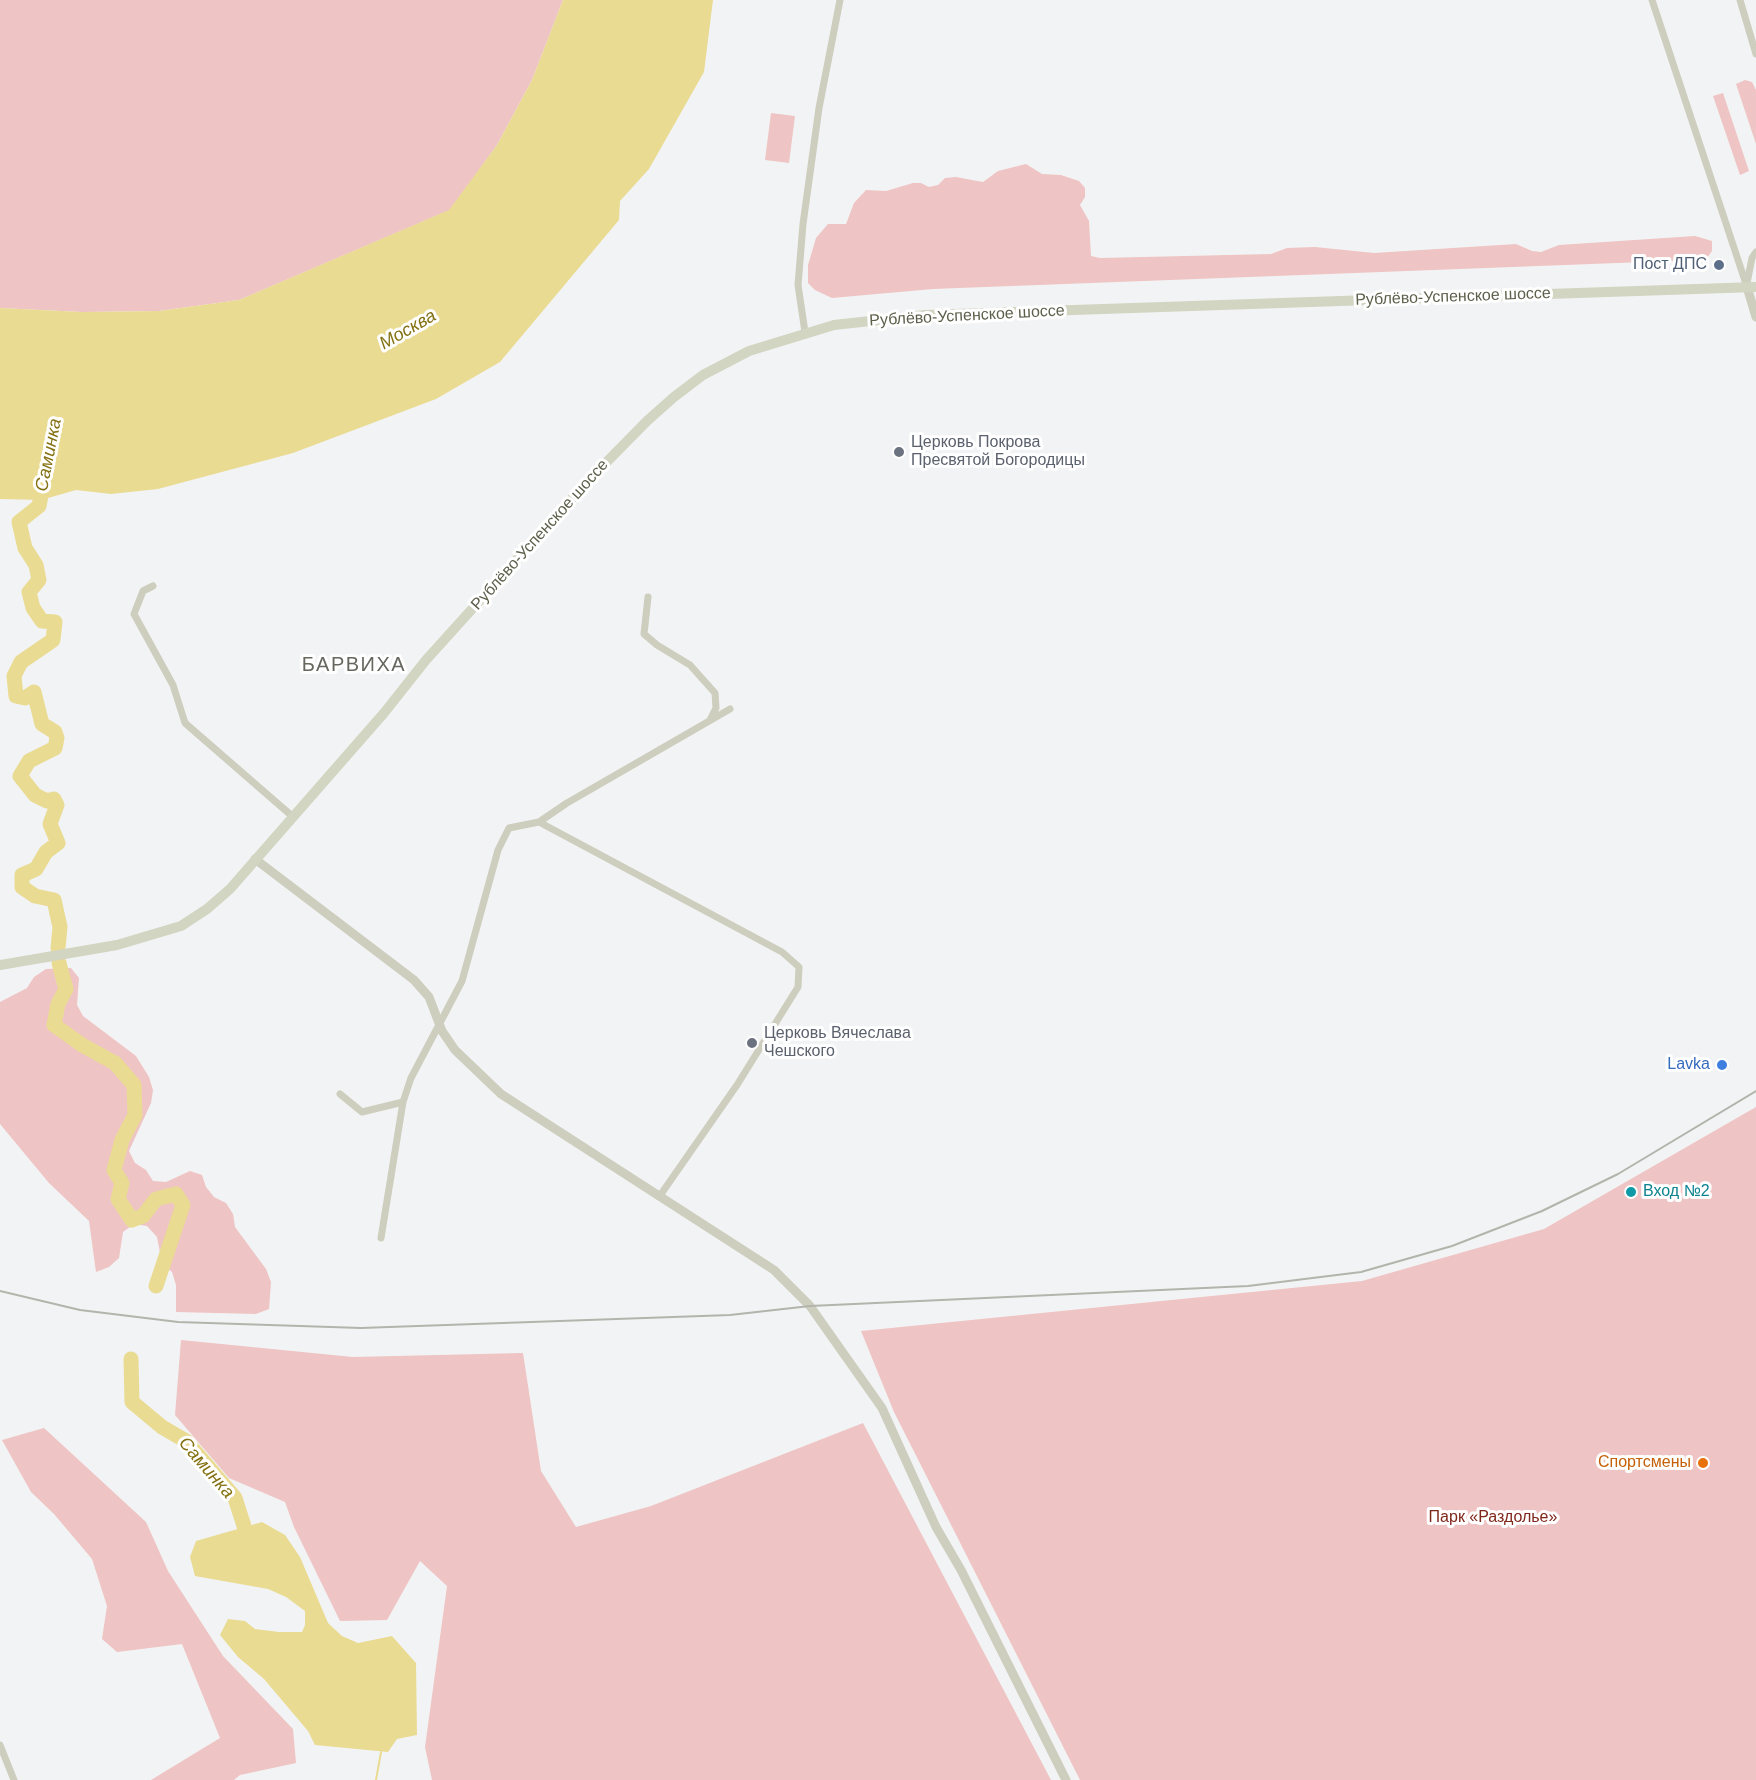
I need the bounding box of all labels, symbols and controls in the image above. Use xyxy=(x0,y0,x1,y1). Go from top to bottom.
place label: Пост ДПС xyxy=(1633,255,1707,275)
marker: Пост ДПС xyxy=(1712,258,1726,272)
street label: Рублёво-Успенское шоссе xyxy=(1355,284,1551,310)
street label: Рублёво-Успенское шоссе xyxy=(869,301,1065,331)
water label: Москва xyxy=(376,305,440,355)
water label: Саминка xyxy=(31,417,67,493)
place label: Церковь Покрова Пресвятой Богородицы xyxy=(911,433,1085,471)
marker: Церковь Покрова Пресвятой Богородицы xyxy=(892,445,906,459)
street label: Рублёво-Успенское шоссе xyxy=(467,456,613,614)
district label: БАРВИХА xyxy=(302,653,406,677)
place label: Церковь Вячеслава Чешского xyxy=(764,1024,911,1062)
marker: Церковь Вячеслава Чешского xyxy=(745,1036,759,1050)
place label: Lavka xyxy=(1667,1055,1710,1075)
marker: Lavka xyxy=(1715,1058,1729,1072)
place label: Вход №2 xyxy=(1643,1182,1710,1202)
marker: Вход №2 xyxy=(1624,1185,1638,1199)
water label: Саминка xyxy=(174,1433,238,1503)
place label: Спортсмены xyxy=(1598,1453,1691,1473)
marker: Спортсмены xyxy=(1696,1456,1710,1470)
park label: Парк «Раздолье» xyxy=(1429,1508,1557,1528)

